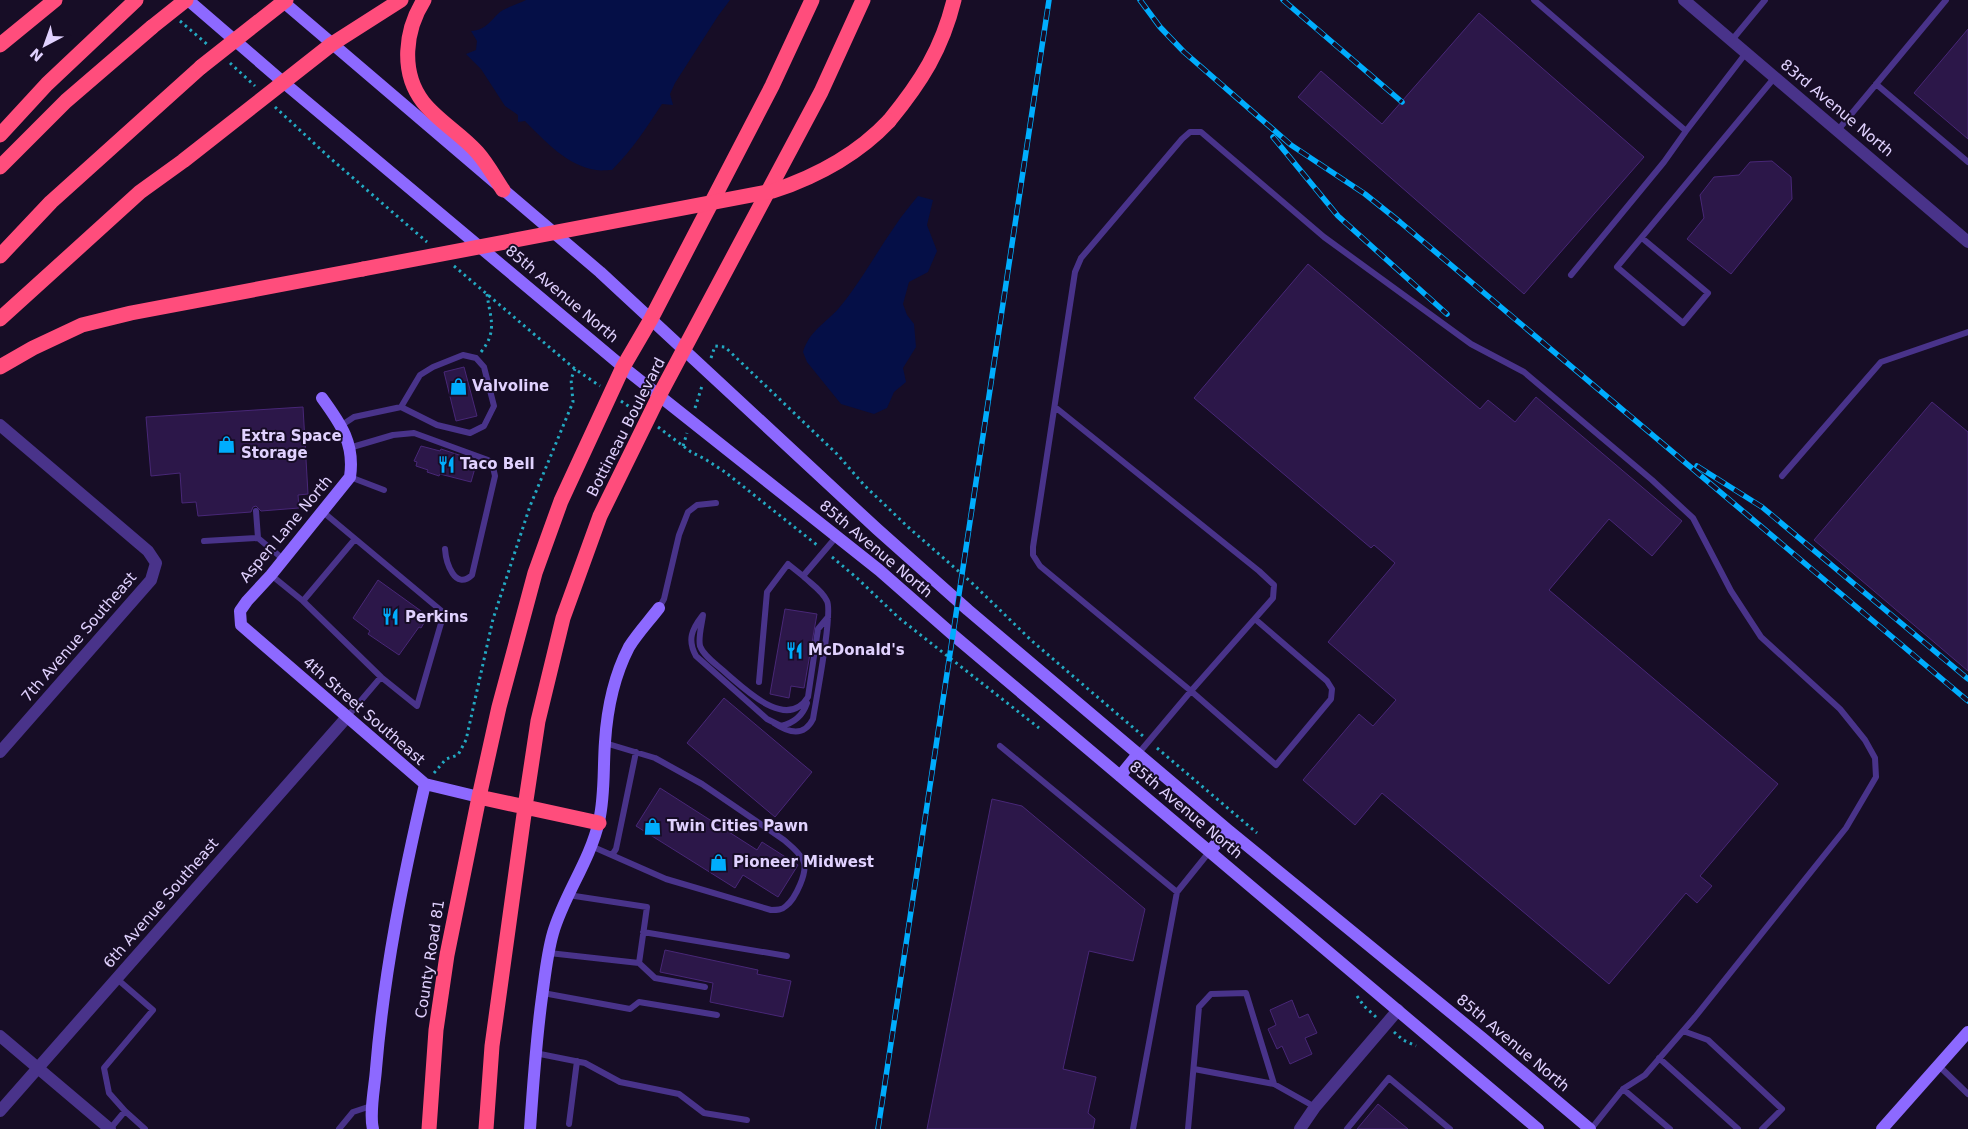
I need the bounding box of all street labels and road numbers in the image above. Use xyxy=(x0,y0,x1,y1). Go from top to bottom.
street label: 83rd Avenue North xyxy=(1777,56,1897,160)
street label: 85th Avenue North xyxy=(502,242,622,346)
street label: Bottineau Boulevard xyxy=(583,355,669,499)
street label: Aspen Lane North xyxy=(236,472,336,586)
street label: 85th Avenue North xyxy=(816,497,936,601)
street label: 7th Avenue Southeast xyxy=(18,568,140,706)
street label: 4th Street Southeast xyxy=(299,653,429,769)
street label: 85th Avenue North xyxy=(1126,758,1246,862)
street label: 6th Avenue Southeast xyxy=(100,834,222,972)
street label: County Road 81 xyxy=(412,898,448,1020)
street label: 85th Avenue North xyxy=(1453,991,1573,1095)

